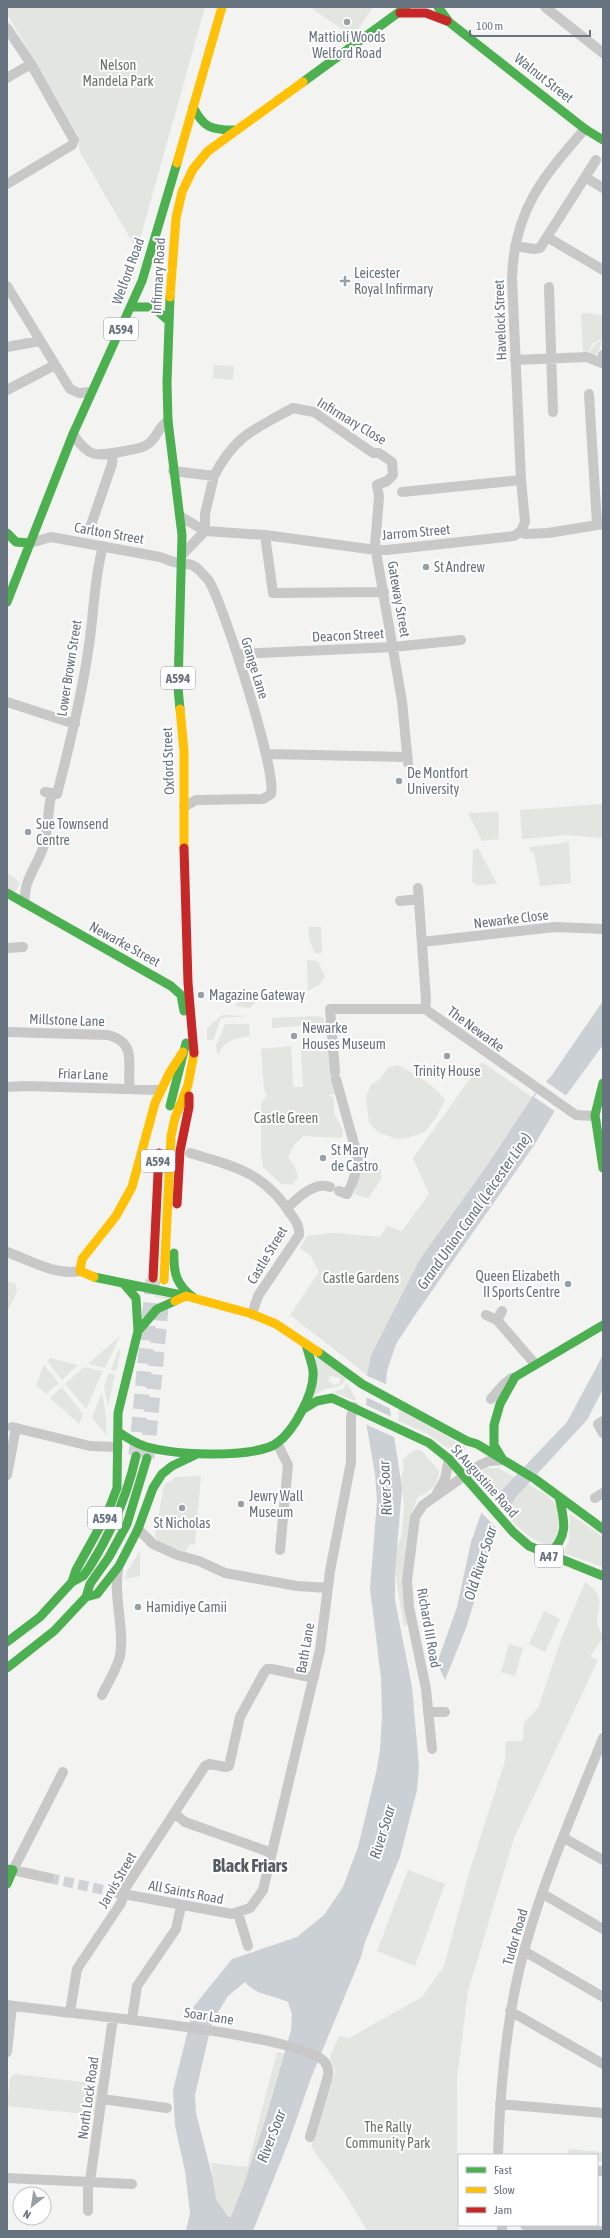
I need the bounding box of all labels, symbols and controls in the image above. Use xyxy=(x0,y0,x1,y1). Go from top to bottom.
scale bar xyxy=(470,12,590,38)
marker: Mattioli Woods Welford Road xyxy=(342,17,352,27)
text: 100 m xyxy=(476,19,503,33)
place label: Mattioli Woods Welford Road xyxy=(308,29,386,61)
street label: Walnut Street xyxy=(511,50,577,106)
park label: Nelson Mandela Park xyxy=(82,57,154,89)
street label: Welford Road xyxy=(109,236,147,306)
street label: Infirmary Road xyxy=(148,237,168,315)
place label: Leicester Royal Infirmary xyxy=(354,265,433,297)
marker: Leicester Royal Infirmary xyxy=(339,275,351,287)
street label: Havelock Street xyxy=(491,279,509,361)
road number: A594 xyxy=(104,318,138,340)
street label: Infirmary Close xyxy=(315,394,389,448)
street label: Carlton Street xyxy=(73,519,145,547)
street label: Jarrom Street xyxy=(381,521,451,543)
place label: St Andrew xyxy=(434,559,485,575)
street label: Gateway Street xyxy=(384,560,414,638)
marker: St Andrew xyxy=(421,562,431,572)
street label: Lower Brown Street xyxy=(53,619,85,717)
street label: Deacon Street xyxy=(312,625,384,645)
street label: Grange Lane xyxy=(238,635,272,701)
road number: A594 xyxy=(161,667,195,689)
street label: Oxford Street xyxy=(159,727,177,795)
place label: De Montfort University xyxy=(407,765,468,797)
marker: De Montfort University xyxy=(394,776,404,786)
place label: Sue Townsend Centre xyxy=(36,816,109,848)
marker: Sue Townsend Centre xyxy=(23,827,33,837)
street label: Newarke Close xyxy=(473,906,549,932)
street label: Newarke Street xyxy=(87,918,163,970)
place label: Magazine Gateway xyxy=(209,987,305,1003)
marker: Magazine Gateway xyxy=(196,990,206,1000)
street label: The Newarke xyxy=(444,1003,508,1055)
street label: Millstone Lane xyxy=(29,1011,105,1029)
place label: Newarke Houses Museum xyxy=(302,1020,386,1052)
marker: Newarke Houses Museum xyxy=(289,1031,299,1041)
marker: Trinity House xyxy=(442,1051,452,1061)
place label: Trinity House xyxy=(413,1063,481,1079)
street label: Friar Lane xyxy=(58,1065,108,1083)
park label: Castle Green xyxy=(254,1110,318,1126)
water label: Grand Union Canal (Leicester Line) xyxy=(413,1130,535,1292)
place label: St Mary de Castro xyxy=(331,1142,378,1174)
road number: A594 xyxy=(141,1150,175,1172)
marker: St Mary de Castro xyxy=(318,1153,328,1163)
street label: Castle Street xyxy=(244,1223,290,1287)
place label: Queen Elizabeth II Sports Centre xyxy=(475,1268,560,1300)
park label: Castle Gardens xyxy=(323,1270,399,1286)
marker: Queen Elizabeth II Sports Centre xyxy=(563,1279,573,1289)
street label: St Augustine Road xyxy=(448,1441,522,1521)
water label: River Soar xyxy=(375,1460,395,1516)
place label: Jewry Wall Museum xyxy=(249,1488,304,1520)
marker: Jewry Wall Museum xyxy=(236,1499,246,1509)
marker: St Nicholas xyxy=(177,1503,187,1513)
road number: A594 xyxy=(88,1507,122,1529)
place label: St Nicholas xyxy=(153,1515,211,1531)
water label: Old River Soar xyxy=(460,1523,500,1602)
road number: A47 xyxy=(535,1545,563,1567)
street label: Richard III Road xyxy=(414,1587,444,1669)
place label: Hamidiye Camii xyxy=(146,1599,227,1615)
marker: Hamidiye Camii xyxy=(133,1602,143,1612)
street label: Bath Lane xyxy=(293,1622,317,1674)
water label: River Soar xyxy=(366,1803,398,1861)
street label: Jarvis Street xyxy=(95,1849,139,1911)
district label: Black Friars xyxy=(212,1855,288,1876)
street label: All Saints Road xyxy=(147,1877,225,1907)
street label: Tudor Road xyxy=(499,1907,531,1967)
street label: Soar Lane xyxy=(183,2004,235,2028)
street label: North Lock Road xyxy=(74,2056,102,2140)
water label: River Soar xyxy=(253,2107,289,2165)
park label: The Rally Community Park xyxy=(346,2119,430,2151)
legend xyxy=(458,2154,598,2226)
text: Fast xyxy=(494,2163,512,2177)
text: Slow xyxy=(494,2183,515,2197)
north arrow xyxy=(12,2186,52,2226)
text: Jam xyxy=(494,2203,512,2217)
text: N xyxy=(21,2208,33,2221)

